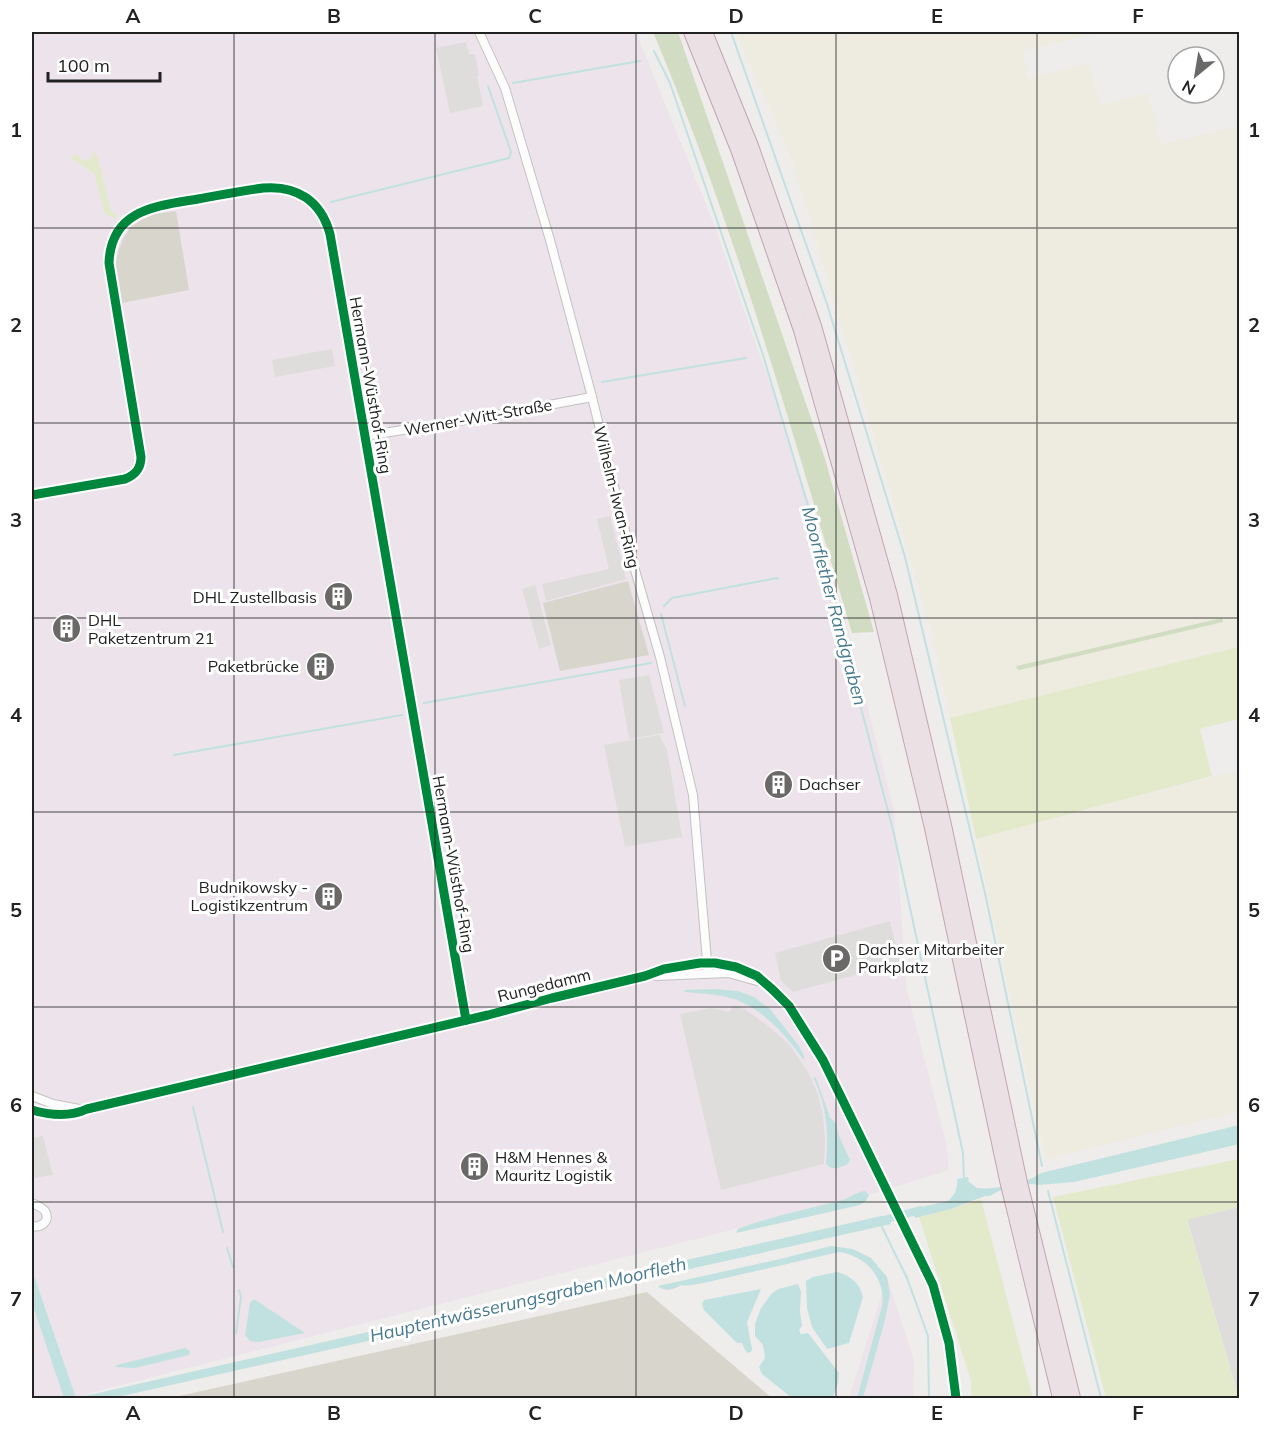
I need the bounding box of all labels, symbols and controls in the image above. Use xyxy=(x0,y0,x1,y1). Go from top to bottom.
text: A xyxy=(126,3,141,28)
text: B xyxy=(327,3,341,28)
text: C xyxy=(528,3,542,28)
text: D xyxy=(728,3,744,28)
text: E xyxy=(931,3,943,28)
text: F xyxy=(1132,3,1144,28)
scale bar xyxy=(48,45,160,83)
north arrow xyxy=(1166,45,1226,105)
text: 100 m xyxy=(57,54,110,77)
text: N xyxy=(1178,76,1199,100)
text: 1 xyxy=(10,117,22,142)
text: 1 xyxy=(1248,117,1260,142)
street label: Hermann-Wüsthof-Ring xyxy=(346,295,396,475)
text: 2 xyxy=(10,312,22,337)
text: 2 xyxy=(1248,312,1260,337)
street label: Werner-Witt-Straße xyxy=(403,394,553,440)
street label: Wilhelm-Iwan-Ring xyxy=(590,424,644,570)
water label: Moorflether Randgraben xyxy=(797,504,872,708)
text: 3 xyxy=(10,507,22,532)
text: 3 xyxy=(1248,507,1260,532)
building icon: DHL Zustellbasis xyxy=(322,581,354,613)
place label: DHL Zustellbasis xyxy=(193,587,317,607)
place label: DHL Paketzentrum 21 xyxy=(88,610,214,648)
building icon: DHL Paketzentrum 21 xyxy=(51,613,83,645)
building icon: Paketbrücke xyxy=(304,650,336,682)
place label: Paketbrücke xyxy=(208,656,299,676)
text: 4 xyxy=(10,702,22,727)
text: 4 xyxy=(1248,702,1260,727)
building icon: Dachser xyxy=(762,768,794,800)
street label: Hermann-Wüsthof-Ring xyxy=(429,774,479,954)
place label: Dachser xyxy=(799,774,860,794)
place label: Budnikowsky - Logistikzentrum xyxy=(190,877,308,915)
building icon: Budnikowsky - Logistikzentrum xyxy=(313,880,345,912)
text: 5 xyxy=(10,897,22,922)
text: 5 xyxy=(1248,897,1260,922)
place label: Dachser Mitarbeiter Parkplatz xyxy=(858,939,1004,977)
parking icon: Dachser Mitarbeiter Parkplatz xyxy=(821,942,853,974)
street label: Rungedamm xyxy=(495,964,593,1006)
text: 6 xyxy=(10,1092,22,1117)
text: 6 xyxy=(1248,1092,1260,1117)
place label: H&M Hennes & Mauritz Logistik xyxy=(495,1147,613,1185)
building icon: H&M Hennes & Mauritz Logistik xyxy=(458,1150,490,1182)
water label: Hauptentwässerungsgraben Moorfleth xyxy=(367,1252,688,1347)
text: 7 xyxy=(10,1286,22,1311)
text: 7 xyxy=(1248,1286,1260,1311)
text: A xyxy=(126,1400,141,1425)
text: B xyxy=(327,1400,341,1425)
text: C xyxy=(528,1400,542,1425)
text: D xyxy=(728,1400,744,1425)
text: E xyxy=(931,1400,943,1425)
text: F xyxy=(1132,1400,1144,1425)

